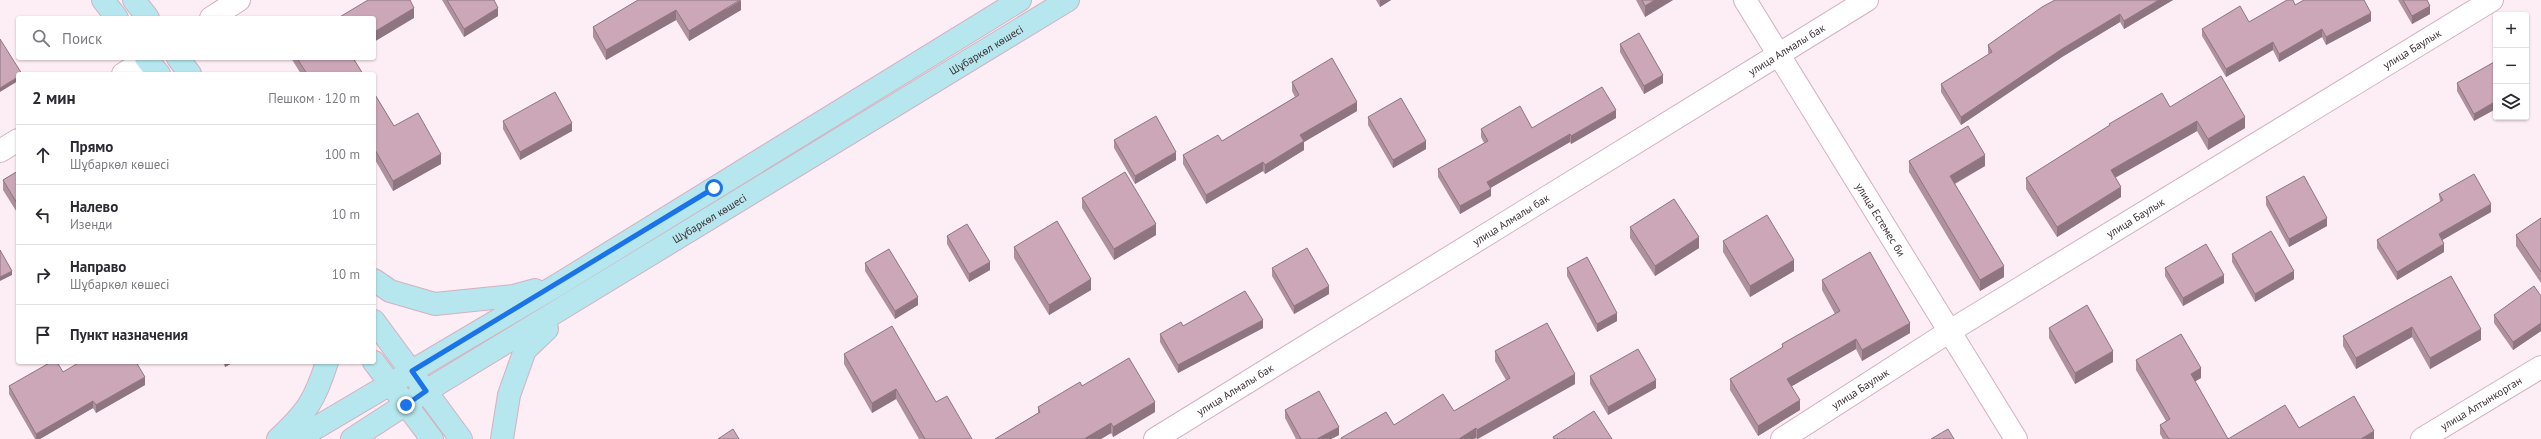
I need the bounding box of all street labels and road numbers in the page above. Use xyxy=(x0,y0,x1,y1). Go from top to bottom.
street label: улица Алмалы бак xyxy=(1746,20,1828,79)
street label: Шұбаркөл көшесі xyxy=(946,22,1026,78)
street label: улица Баулык xyxy=(2380,25,2444,72)
street label: улица Естемес би xyxy=(1853,180,1909,259)
street label: Шұбаркөл көшесі xyxy=(670,190,749,246)
street label: улица Алмалы бак xyxy=(1470,190,1552,249)
street label: улица Баулык xyxy=(2104,194,2168,241)
street label: улица Алмалы бак xyxy=(1194,360,1277,419)
street label: улица Баулык xyxy=(1829,365,1892,412)
street label: улица Алтынкорган xyxy=(2438,373,2524,433)

